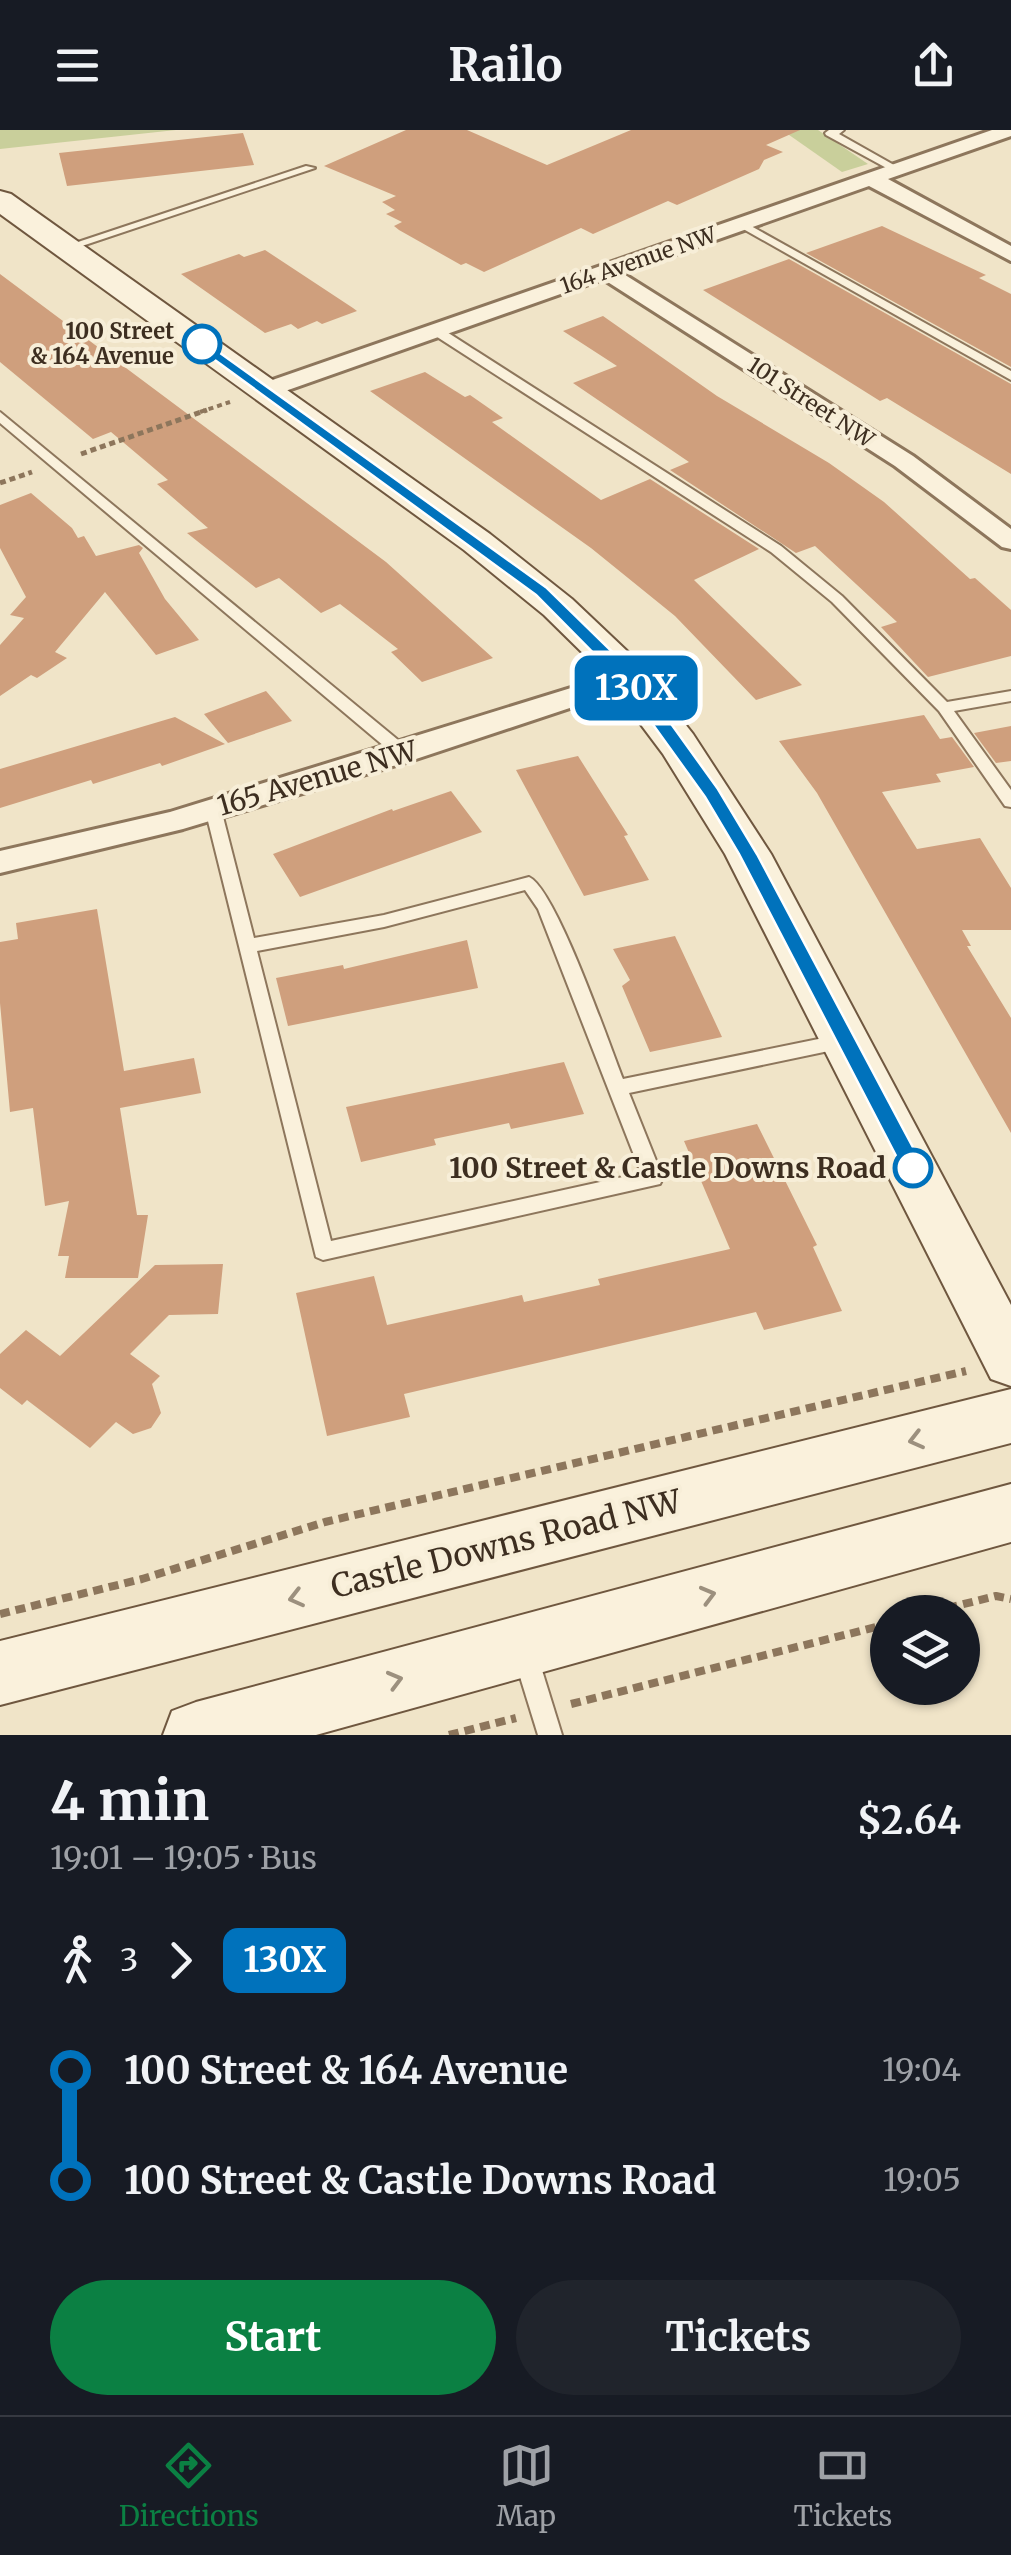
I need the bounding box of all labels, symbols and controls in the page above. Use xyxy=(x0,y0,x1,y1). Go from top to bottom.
text: Railo xyxy=(448,37,563,93)
icon: menu xyxy=(50,38,105,93)
icon: share xyxy=(906,38,961,93)
street label: 164 Avenue NW xyxy=(556,220,721,300)
place label: 100 Street & 164 Avenue xyxy=(31,317,174,370)
marker: 100 Street & 164 Avenue xyxy=(183,325,221,363)
street label: 101 Street NW xyxy=(742,351,881,454)
line badge: 130X xyxy=(566,656,706,720)
text: 130X xyxy=(595,666,677,710)
street label: 165 Avenue NW xyxy=(213,732,422,824)
marker: 100 Street & Castle Downs Road xyxy=(894,1149,932,1187)
place label: 100 Street & Castle Downs Road xyxy=(449,1150,886,1186)
one-way arrow xyxy=(908,1429,926,1450)
street label: Castle Downs Road NW xyxy=(327,1481,686,1607)
one-way arrow xyxy=(699,1585,716,1606)
one-way arrow xyxy=(288,1586,305,1607)
map controls xyxy=(870,1595,980,1705)
button: layers xyxy=(870,1595,980,1705)
one-way arrow xyxy=(385,1671,403,1692)
text: 4 min xyxy=(50,1766,209,1835)
text: $2.64 xyxy=(857,1797,961,1844)
text: 19:01 – 19:05 · Bus xyxy=(50,1838,317,1878)
icon: walk xyxy=(50,1933,105,1988)
icon: forward xyxy=(153,1933,208,1988)
text: 130X xyxy=(243,1938,326,1982)
text: 3 xyxy=(120,1940,138,1980)
text: 100 Street & 164 Avenue xyxy=(124,2047,568,2094)
text: 19:04 xyxy=(882,2050,961,2090)
text: 100 Street & Castle Downs Road xyxy=(124,2157,717,2204)
text: 19:05 xyxy=(883,2160,961,2200)
button: Start xyxy=(50,2280,496,2395)
button: Tickets xyxy=(516,2280,961,2395)
tab: Directions xyxy=(119,2438,259,2534)
tab: Map xyxy=(496,2438,556,2534)
tab: Tickets xyxy=(793,2438,892,2534)

